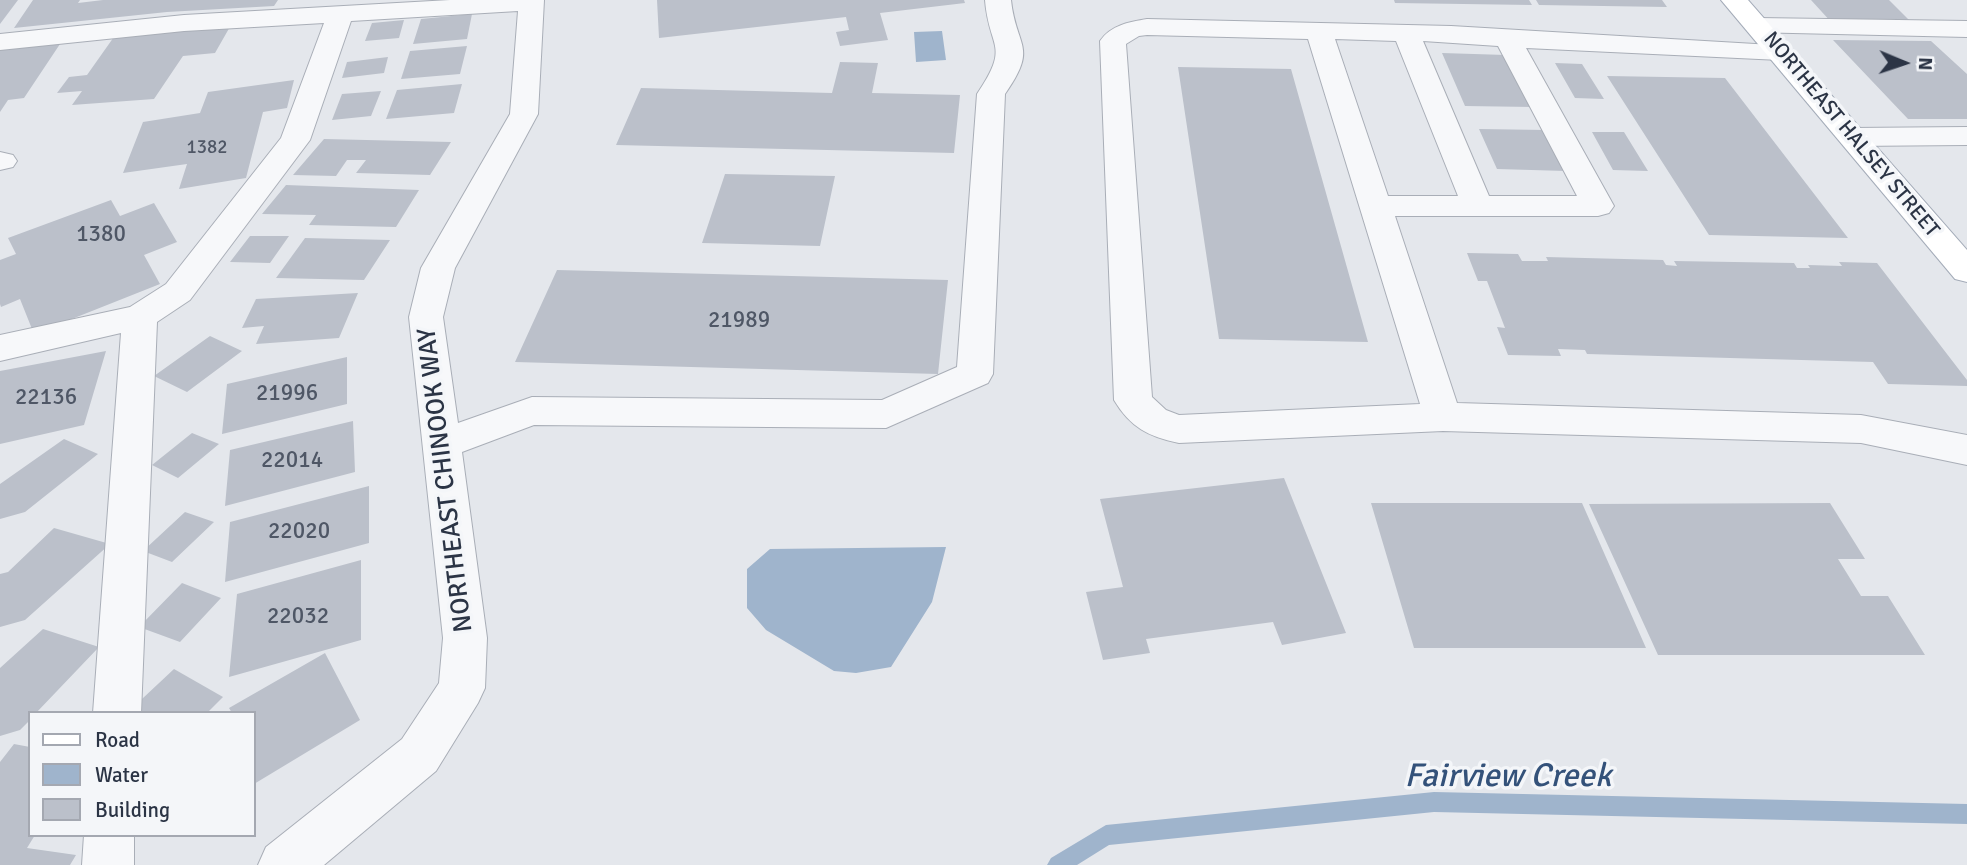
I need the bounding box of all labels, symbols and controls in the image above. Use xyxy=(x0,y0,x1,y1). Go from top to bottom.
street label: NORTHEAST HALSEY STREET xyxy=(1758,27,1944,243)
north arrow xyxy=(1869,28,1939,98)
house number: 1382 xyxy=(186,137,228,159)
house number: 1380 xyxy=(76,221,126,249)
house number: 21989 xyxy=(708,307,770,335)
street label: NORTHEAST CHINOOK WAY xyxy=(412,326,480,634)
house number: 21996 xyxy=(256,380,318,408)
house number: 22136 xyxy=(15,384,77,412)
house number: 22014 xyxy=(261,447,323,475)
house number: 22020 xyxy=(268,518,330,546)
house number: 22032 xyxy=(267,603,329,631)
legend xyxy=(28,711,256,837)
text: Road xyxy=(95,727,140,753)
water label: Fairview Creek xyxy=(1405,757,1611,797)
text: Water xyxy=(95,762,148,788)
text: Building xyxy=(95,797,170,823)

